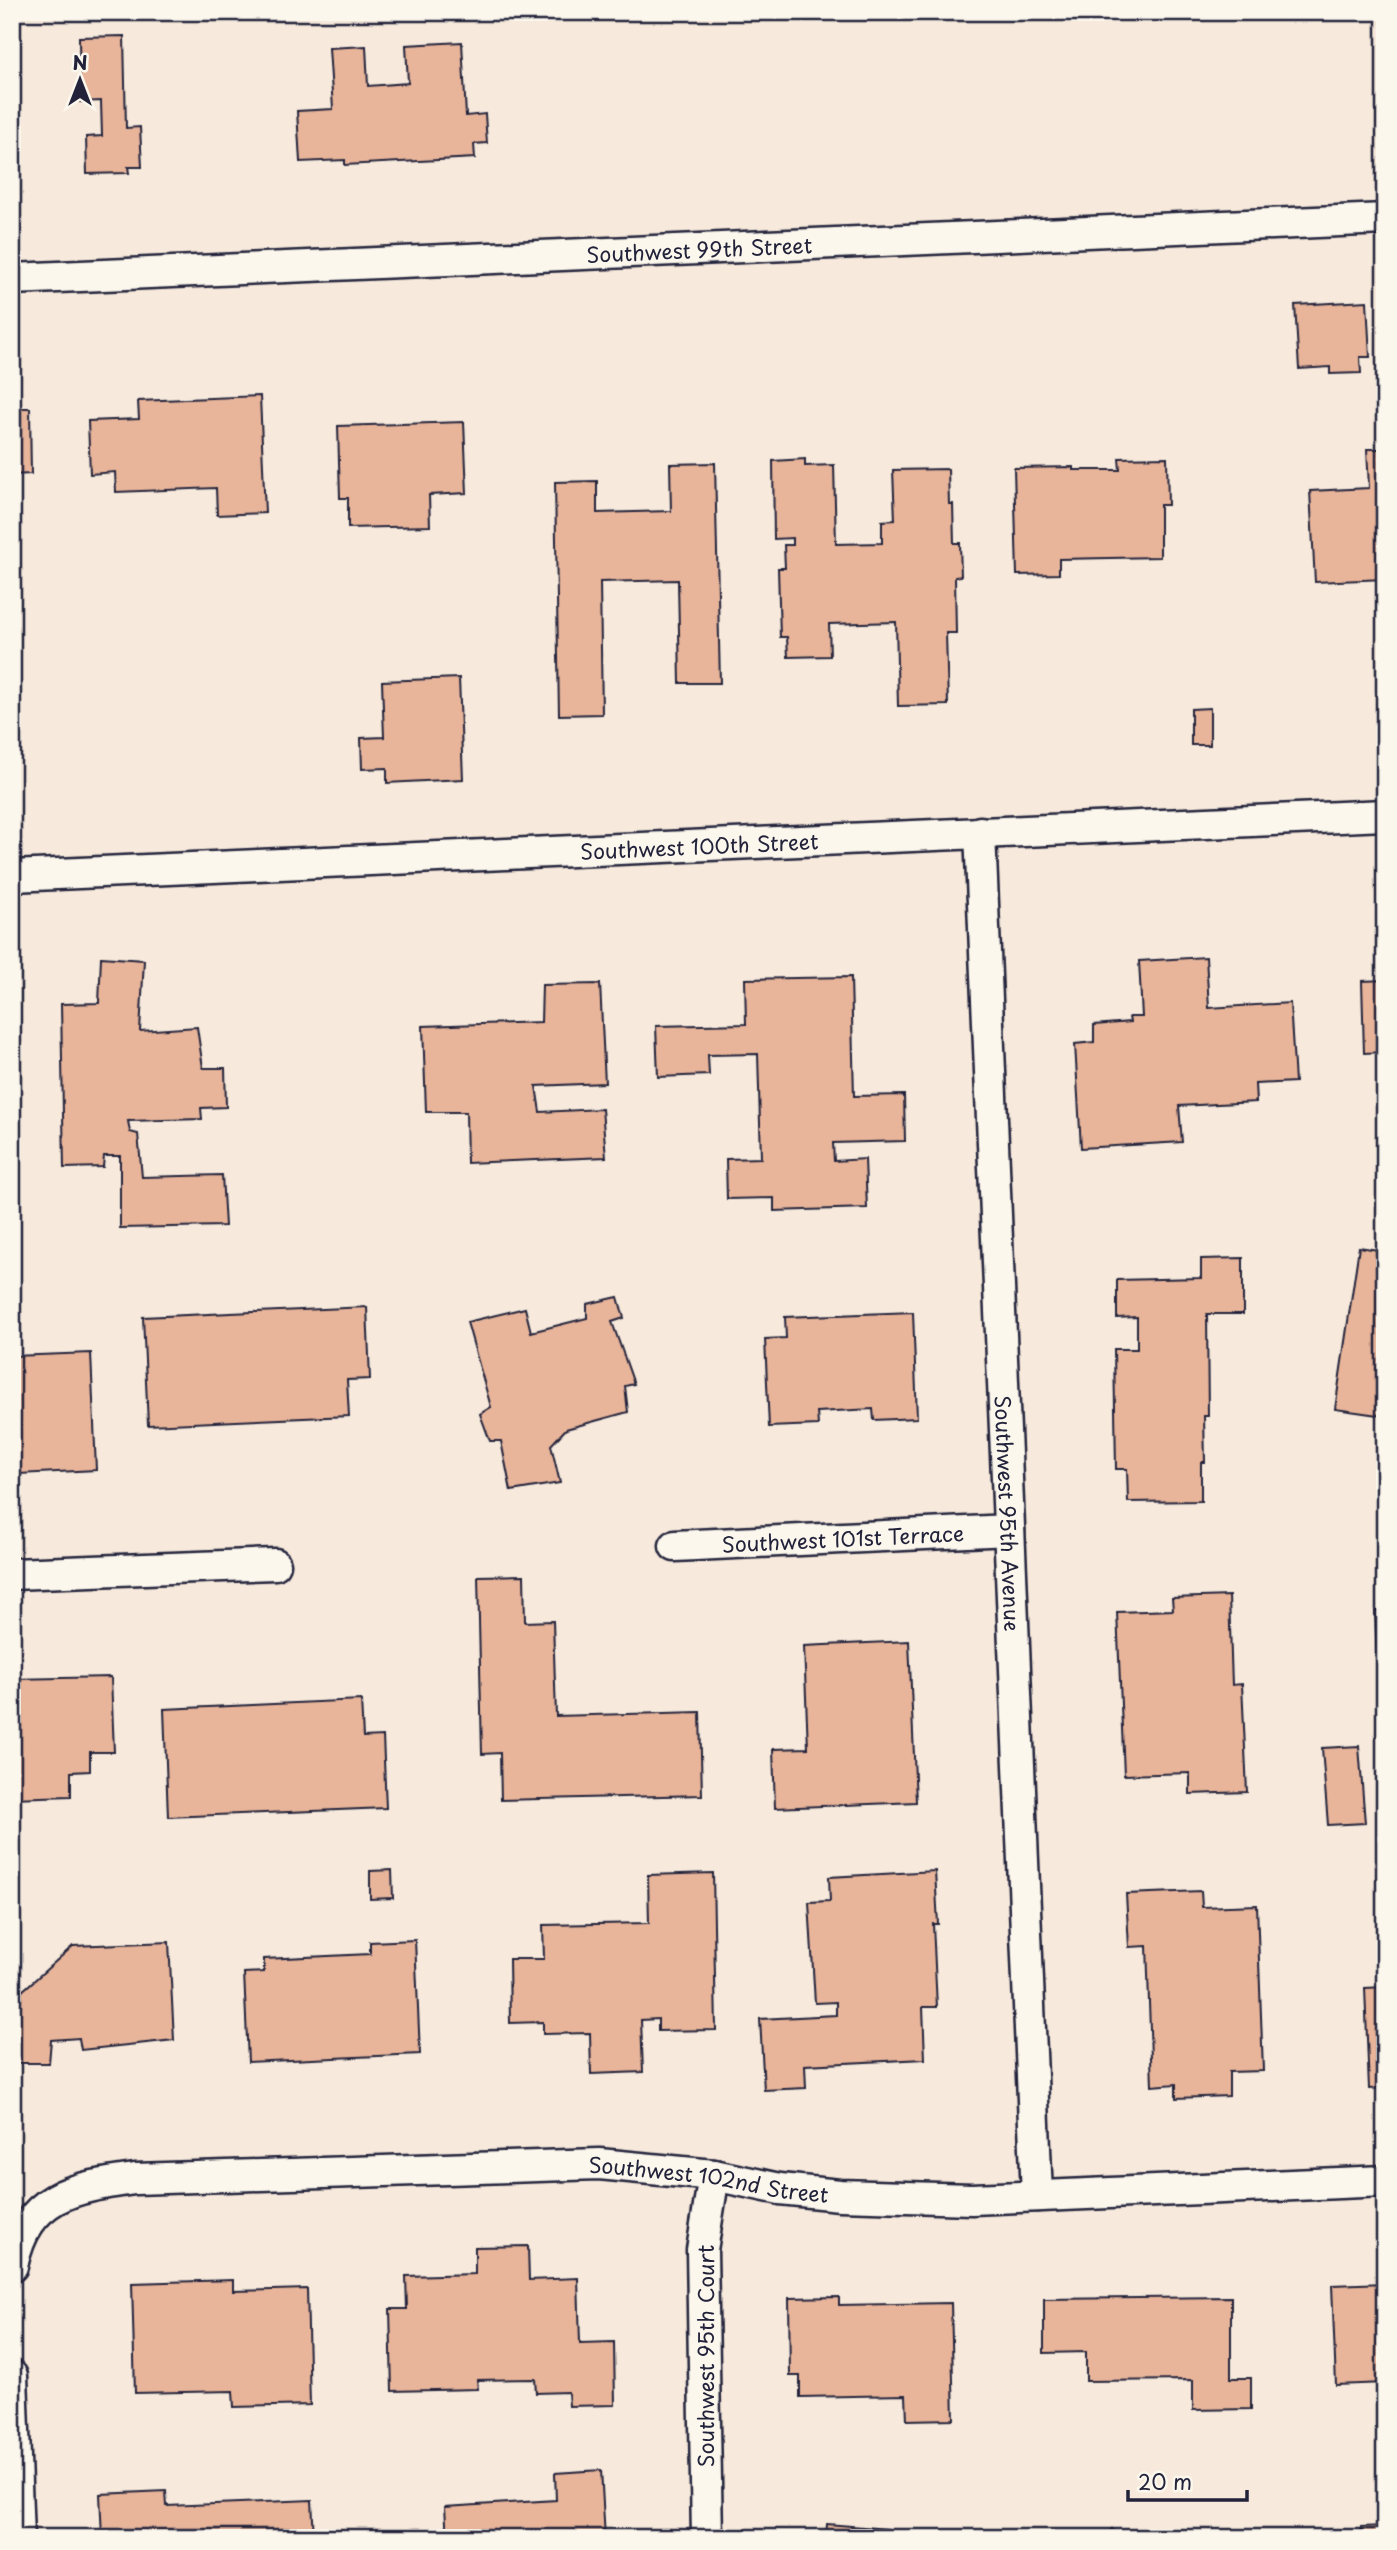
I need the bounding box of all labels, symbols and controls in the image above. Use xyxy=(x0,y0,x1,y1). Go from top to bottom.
north arrow xyxy=(46,46,116,116)
text: N xyxy=(72,48,88,76)
street label: Southwest 99th Street xyxy=(586,228,813,270)
street label: Southwest 100th Street xyxy=(579,824,819,867)
street label: Southwest 95th Avenue xyxy=(988,1395,1029,1632)
street label: Southwest 101st Terrace xyxy=(721,1516,965,1560)
street label: Southwest 102nd Street xyxy=(588,2148,830,2210)
street label: Southwest 95th Court xyxy=(689,2245,721,2467)
scale bar xyxy=(1128,2459,1246,2503)
text: 20 m xyxy=(1138,2465,1192,2497)

